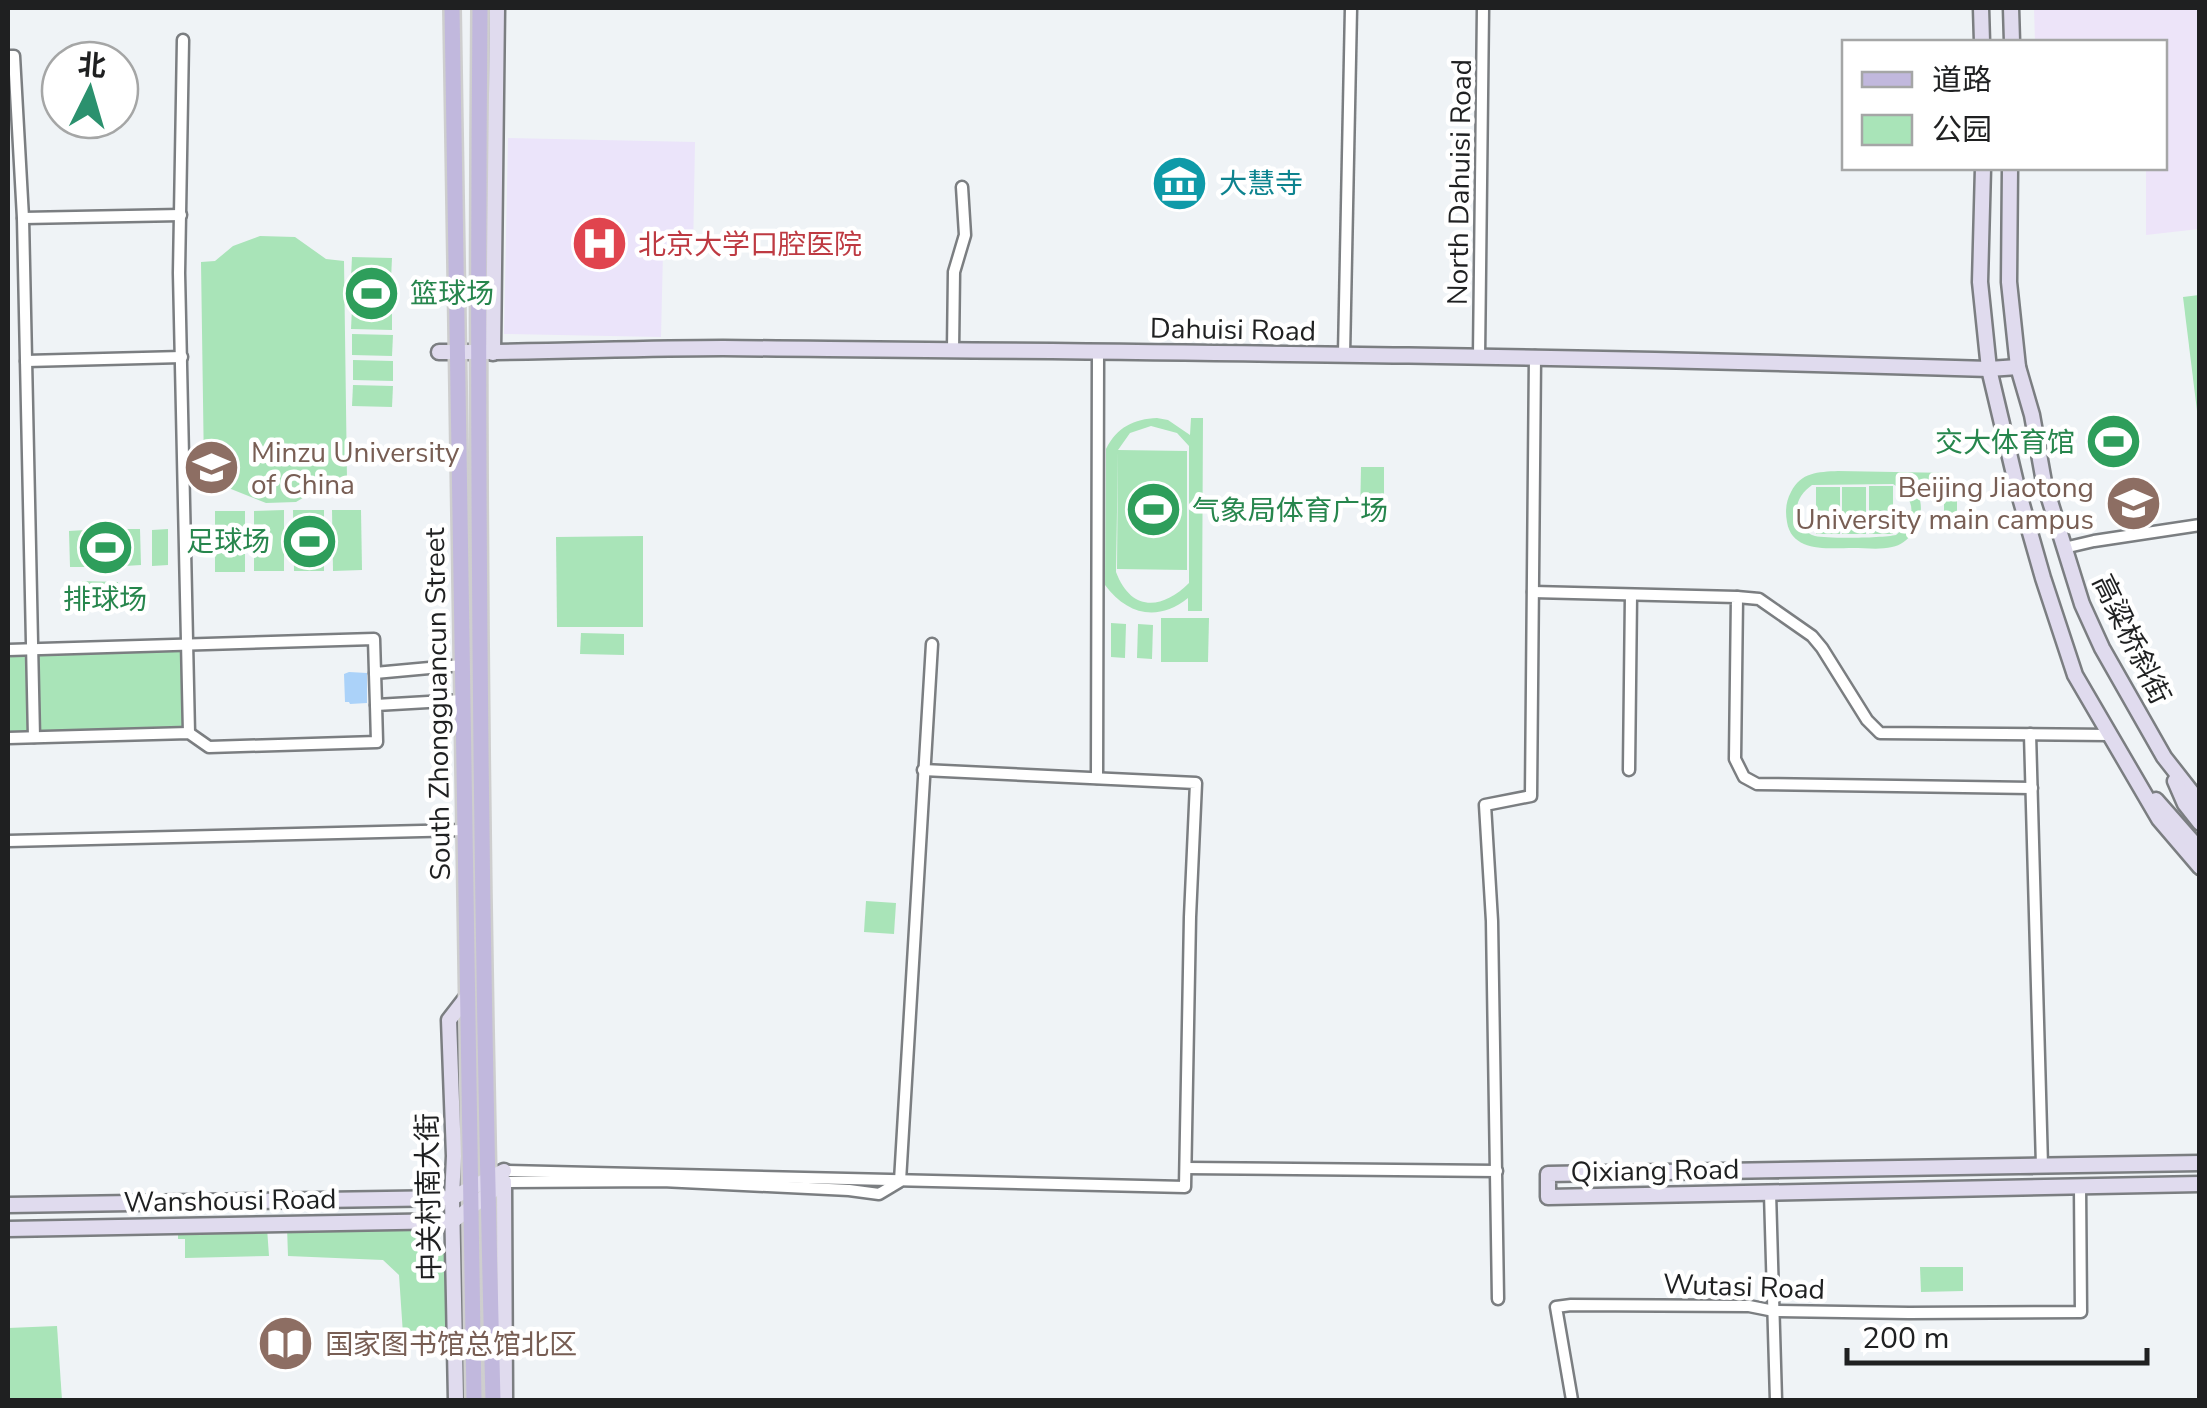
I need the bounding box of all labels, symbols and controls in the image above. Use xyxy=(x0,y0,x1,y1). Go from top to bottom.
north arrow xyxy=(40,40,140,140)
legend xyxy=(1842,40,2167,170)
text: 北 xyxy=(76,46,108,86)
street label: North Dahuisi Road xyxy=(1439,59,1481,305)
text: 道路 xyxy=(1932,60,1992,101)
text: 公园 xyxy=(1932,110,1992,151)
museum icon: 大慧寺 xyxy=(1150,153,1210,213)
place label: 大慧寺 xyxy=(1219,165,1303,203)
hospital icon: 北京大学口腔医院 xyxy=(569,214,629,274)
place label: 北京大学口腔医院 xyxy=(638,226,862,264)
sports icon: 篮球场 xyxy=(341,263,401,323)
place label: 篮球场 xyxy=(410,275,494,313)
street label: Dahuisi Road xyxy=(1150,310,1316,350)
sports icon: 交大体育馆 xyxy=(2084,412,2144,472)
place label: 交大体育馆 xyxy=(1935,424,2075,462)
place label: Minzu University of China xyxy=(251,434,460,504)
school or university icon: Minzu University of China xyxy=(182,438,242,498)
place label: Beijing Jiaotong University main campus xyxy=(1795,469,2094,539)
school or university icon: Beijing Jiaotong University main campus xyxy=(2103,473,2163,533)
sports icon: 气象局体育广场 xyxy=(1123,480,1183,540)
place label: 气象局体育广场 xyxy=(1192,492,1388,530)
sports icon: 足球场 xyxy=(279,511,339,571)
sports icon: 排球场 xyxy=(75,518,135,578)
place label: 足球场 xyxy=(186,523,270,561)
street label: South Zhongguancun Street xyxy=(416,527,460,881)
street label: 高粱桥斜街 xyxy=(2083,568,2179,711)
place label: 排球场 xyxy=(63,581,147,619)
street label: 中关村南大街 xyxy=(409,1113,449,1281)
street label: Qixiang Road xyxy=(1570,1151,1740,1191)
street label: Wanshousi Road xyxy=(123,1180,337,1222)
street label: Wutasi Road xyxy=(1662,1265,1826,1309)
scale bar xyxy=(1847,1303,2147,1365)
library icon: 国家图书馆总馆北区 xyxy=(256,1314,316,1374)
text: 200 m xyxy=(1862,1318,1949,1359)
place label: 国家图书馆总馆北区 xyxy=(325,1326,577,1364)

